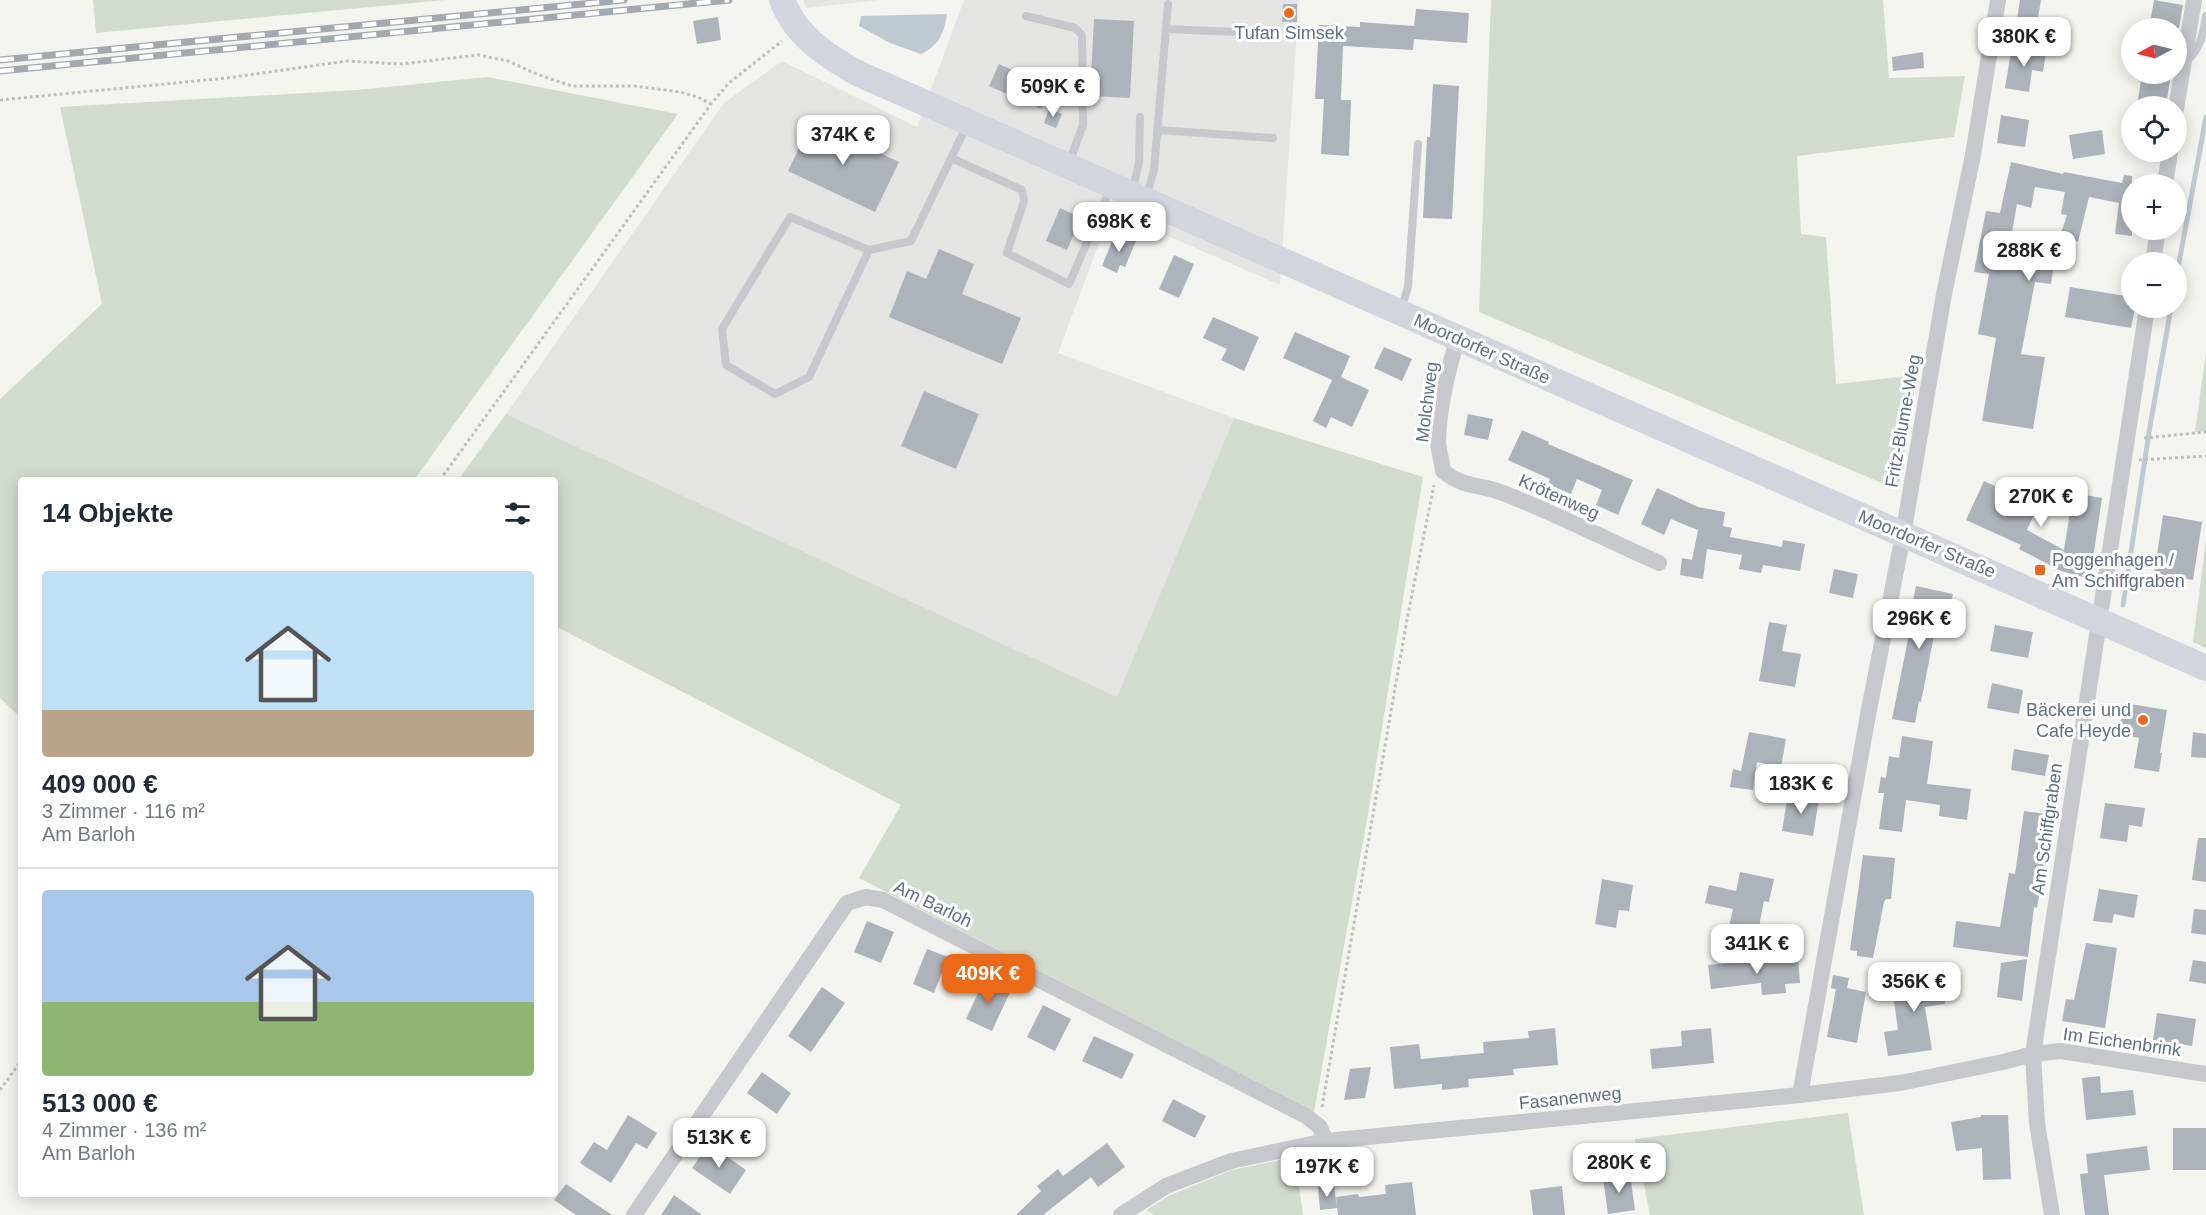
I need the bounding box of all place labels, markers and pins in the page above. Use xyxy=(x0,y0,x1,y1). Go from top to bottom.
marker: Tufan Simsek xyxy=(1282,6,1296,20)
pin: 380K € xyxy=(1975,17,2073,68)
place label: Tufan Simsek xyxy=(1234,23,1345,43)
pin: 509K € xyxy=(1004,67,1102,118)
pin: 374K € xyxy=(794,115,892,166)
pin: 698K € xyxy=(1070,202,1168,253)
pin: 288K € xyxy=(1980,231,2078,282)
pin: 270K € xyxy=(1992,477,2090,528)
place label: Poggenhagen / Am Schiffgraben xyxy=(2052,550,2185,591)
marker: Poggenhagen / Am Schiffgraben xyxy=(2033,563,2047,577)
pin: 296K € xyxy=(1870,599,1968,650)
place label: Bäckerei und Cafe Heyde xyxy=(2026,700,2131,741)
marker: Bäckerei und Cafe Heyde xyxy=(2136,713,2150,727)
pin: 183K € xyxy=(1752,764,1850,815)
pin: 341K € xyxy=(1708,924,1806,975)
pin: 409K € xyxy=(939,954,1037,1005)
pin: 356K € xyxy=(1865,962,1963,1013)
pin: 513K € xyxy=(670,1118,768,1169)
pin: 280K € xyxy=(1570,1143,1668,1194)
pin: 197K € xyxy=(1278,1147,1376,1198)

